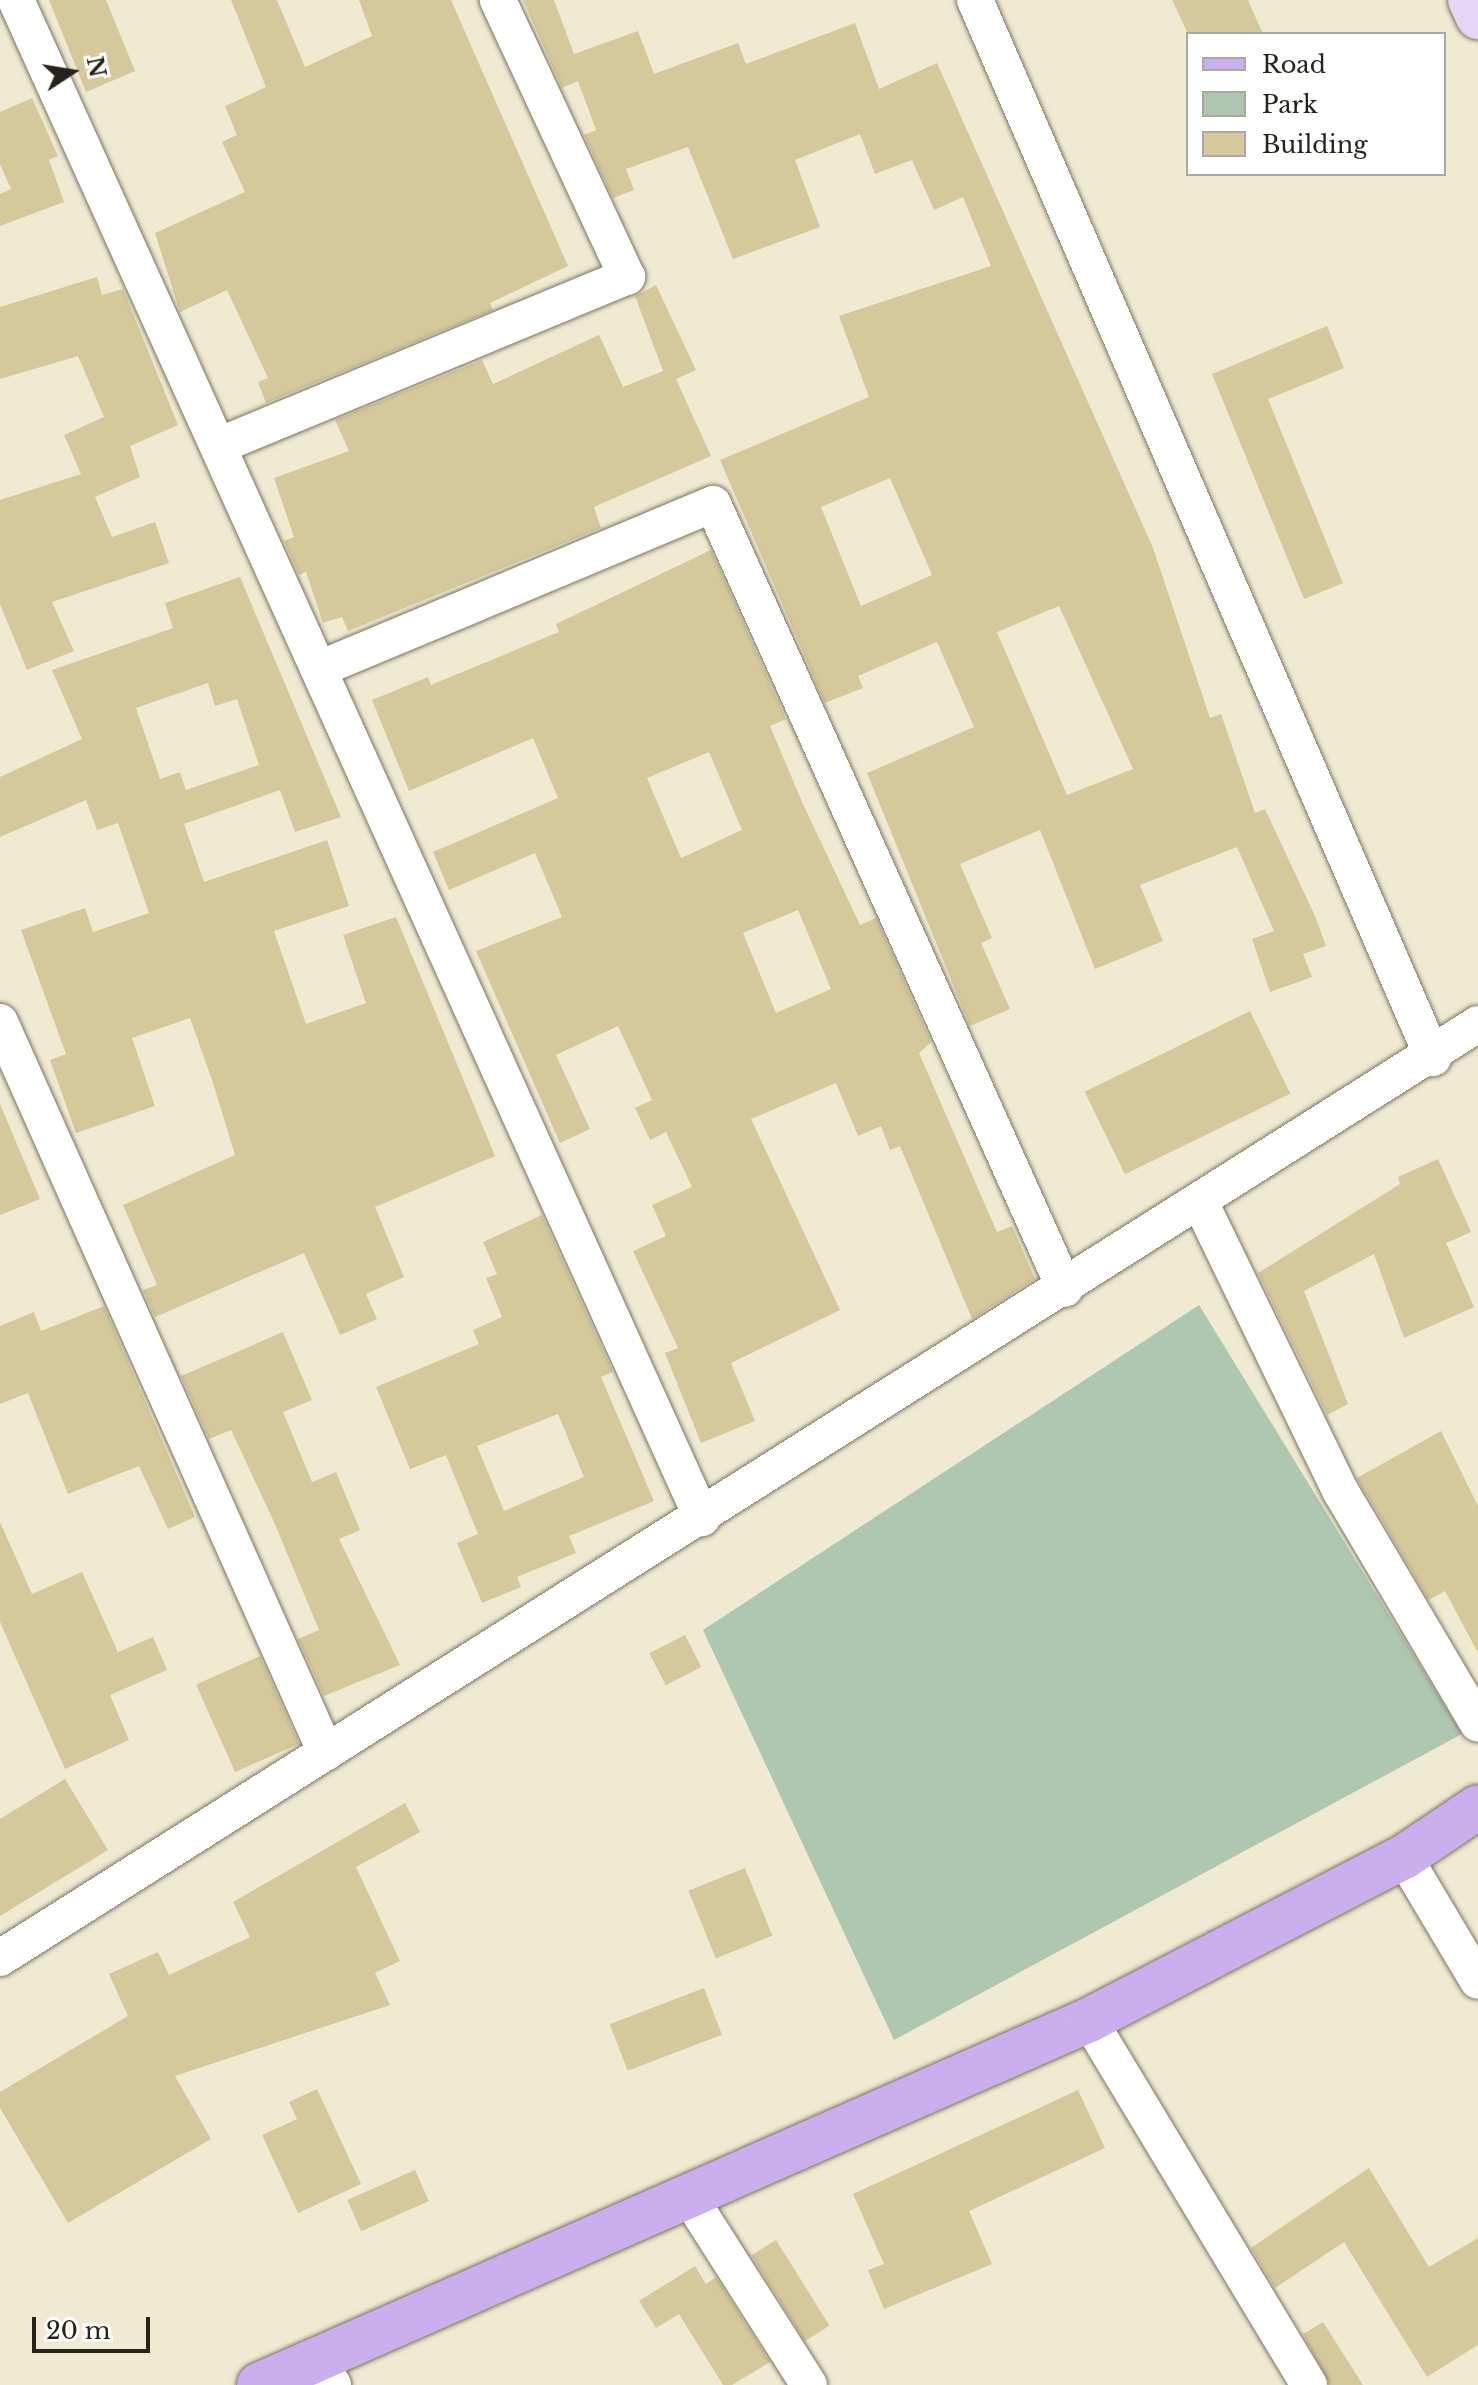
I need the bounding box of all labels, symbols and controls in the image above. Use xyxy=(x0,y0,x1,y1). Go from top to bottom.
north arrow xyxy=(32,32,112,112)
legend xyxy=(1186,32,1446,176)
text: Road xyxy=(1262,50,1326,79)
text: N xyxy=(81,54,111,80)
text: Park xyxy=(1262,90,1318,119)
text: Building xyxy=(1262,130,1368,159)
scale bar xyxy=(36,2301,154,2351)
text: 20 m xyxy=(46,2316,111,2345)

